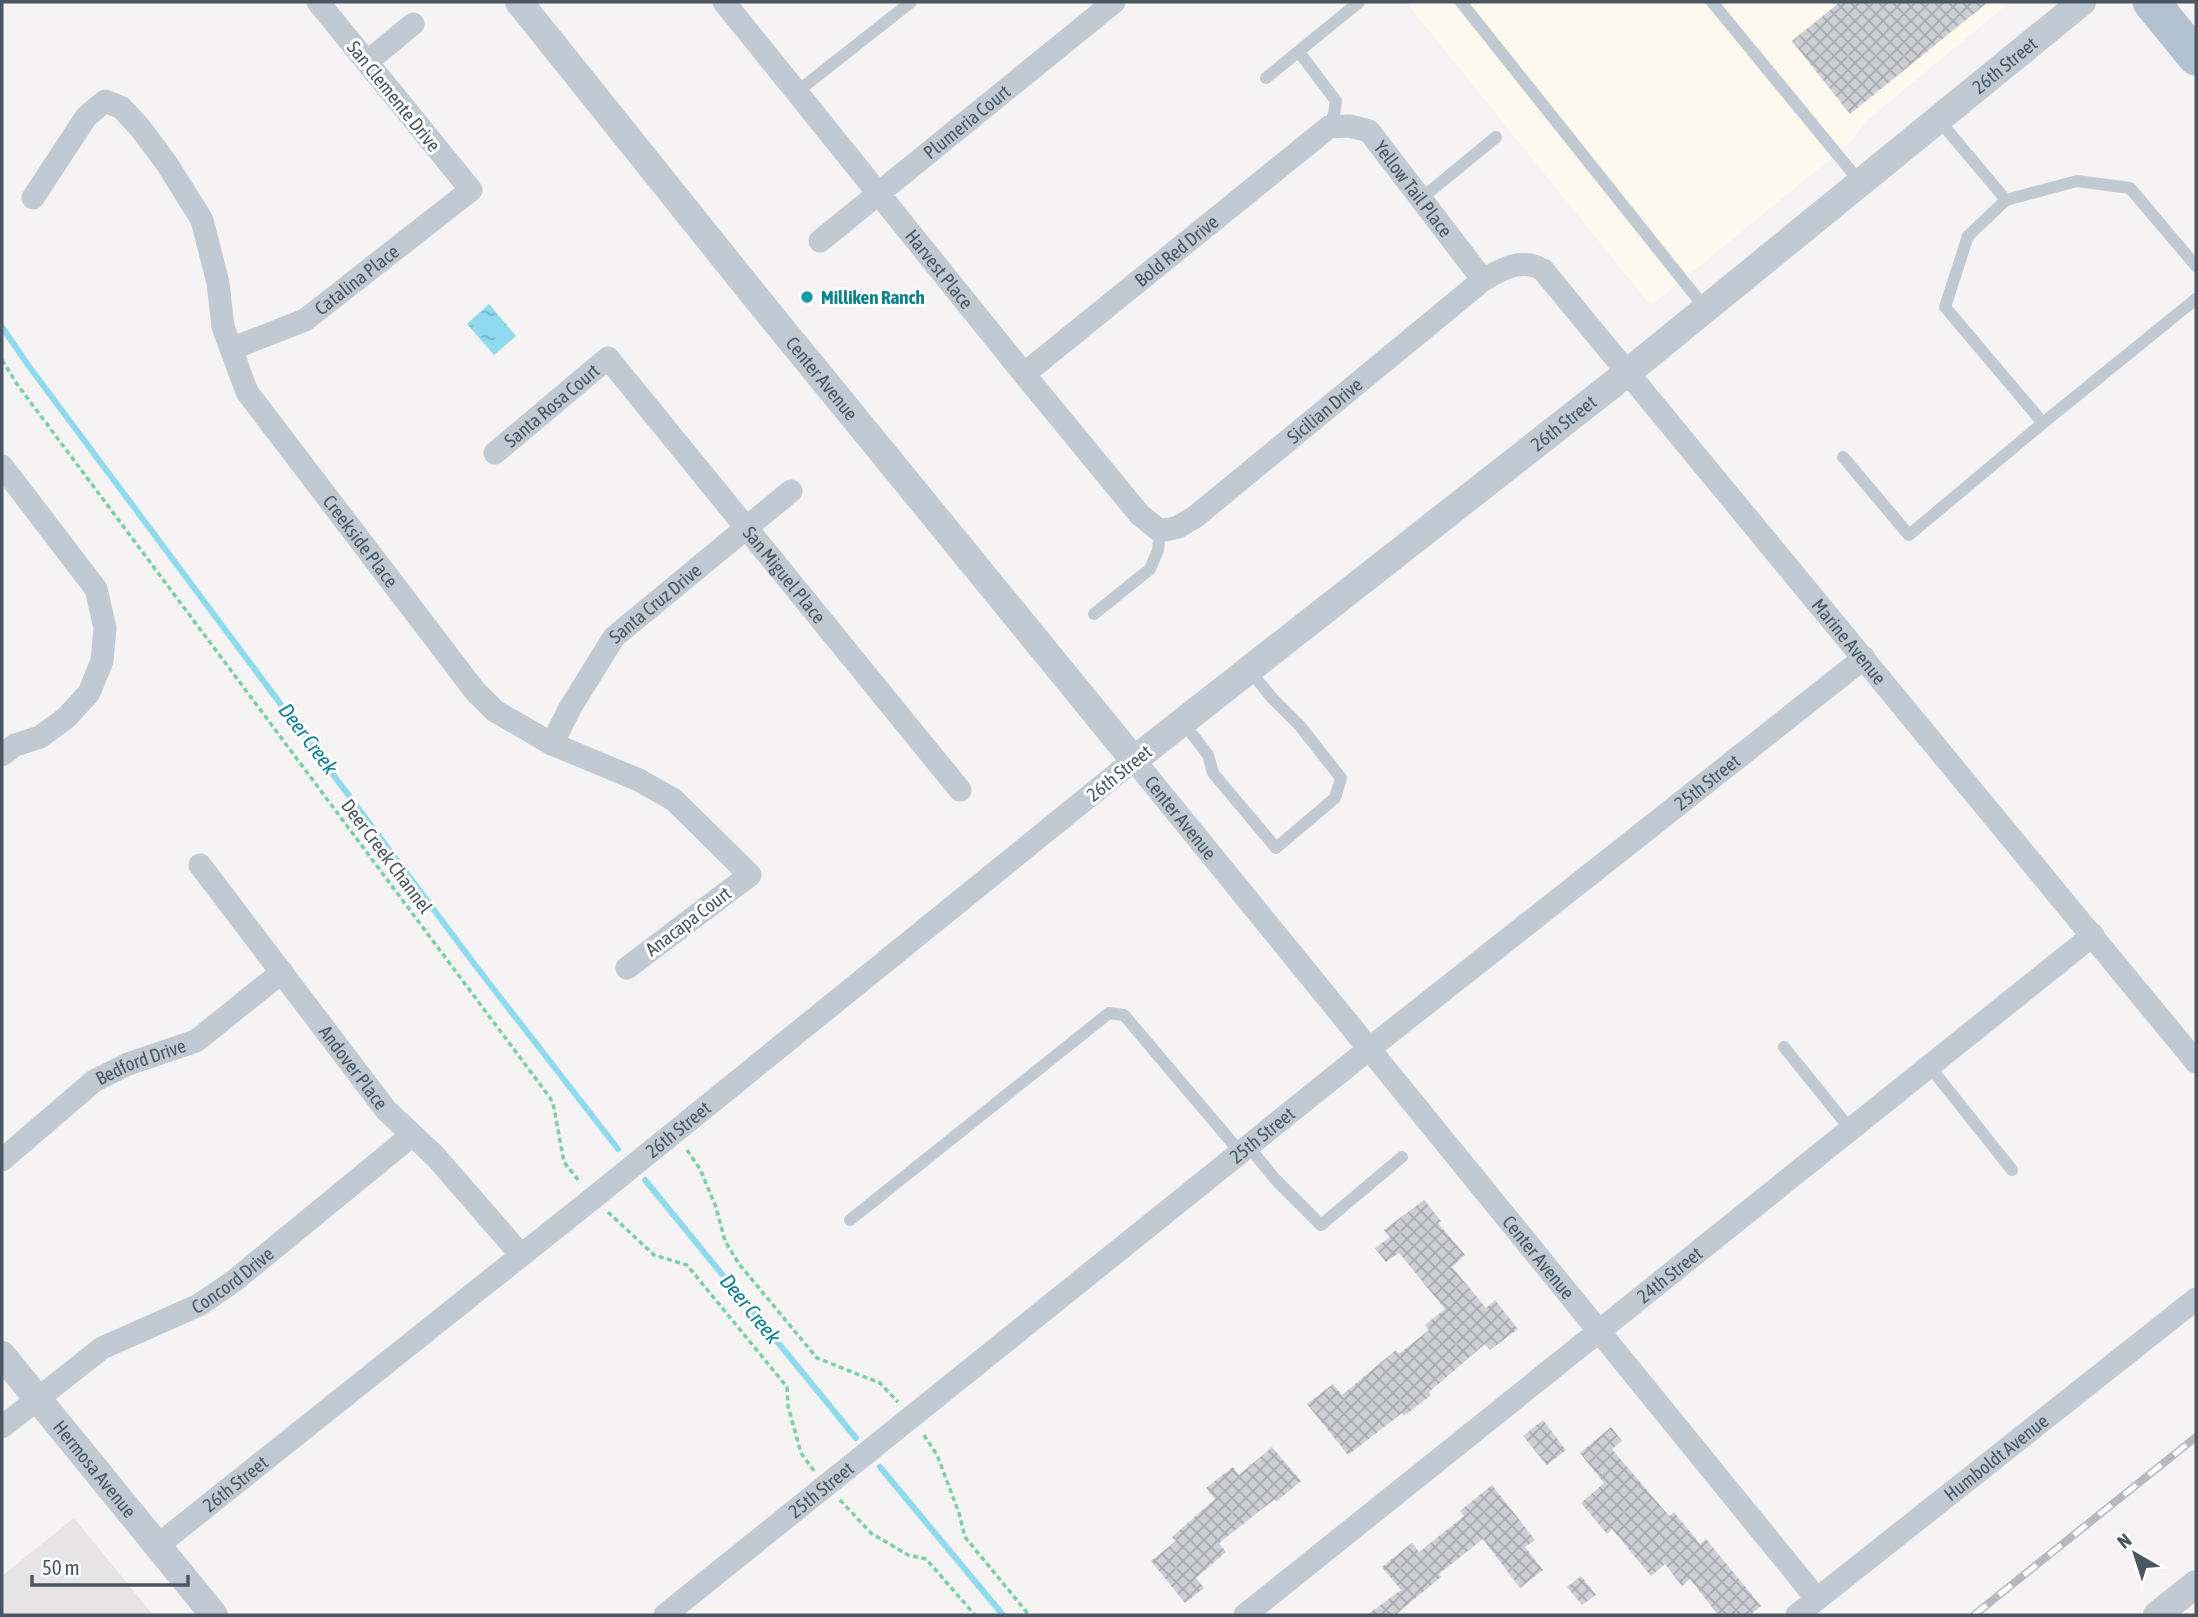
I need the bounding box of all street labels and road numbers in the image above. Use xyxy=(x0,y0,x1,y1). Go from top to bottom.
street label: 26th Street xyxy=(1968,32,2041,98)
street label: San Clemente Drive xyxy=(343,36,445,156)
street label: Plumeria Court xyxy=(919,80,1014,163)
street label: Yellow Tail Place xyxy=(1370,136,1457,241)
street label: Bold Red Drive xyxy=(1130,210,1222,291)
street label: Harvest Place xyxy=(901,225,978,313)
street label: Catalina Place xyxy=(310,240,403,319)
street label: Center Avenue xyxy=(781,332,863,424)
street label: Santa Rosa Court xyxy=(500,359,604,452)
street label: Sicilian Drive xyxy=(1282,373,1367,448)
street label: 26th Street xyxy=(1526,391,1600,455)
street label: Creekside Place xyxy=(319,491,403,591)
street label: San Miguel Place xyxy=(739,522,830,627)
street label: Santa Cruz Drive xyxy=(605,559,706,647)
street label: Marine Avenue xyxy=(1807,594,1891,689)
street label: 26th Street xyxy=(1082,740,1156,806)
street label: 25th Street xyxy=(1670,750,1744,815)
street label: Center Avenue xyxy=(1140,771,1221,864)
street label: Deer Creek Channel xyxy=(337,795,437,917)
street label: Anacapa Court xyxy=(641,882,735,960)
street label: Andover Place xyxy=(315,1021,392,1114)
street label: Bedford Drive xyxy=(92,1034,189,1089)
street label: 26th Street xyxy=(641,1097,715,1162)
street label: 25th Street xyxy=(1225,1102,1299,1168)
street label: Center Avenue xyxy=(1498,1211,1579,1303)
street label: Concord Drive xyxy=(188,1242,278,1318)
street label: 24th Street xyxy=(1633,1242,1706,1307)
street label: Humboldt Avenue xyxy=(1940,1409,2053,1505)
street label: Hermosa Avenue xyxy=(49,1416,141,1522)
street label: 26th Street xyxy=(198,1451,272,1516)
street label: 25th Street xyxy=(784,1457,858,1522)

